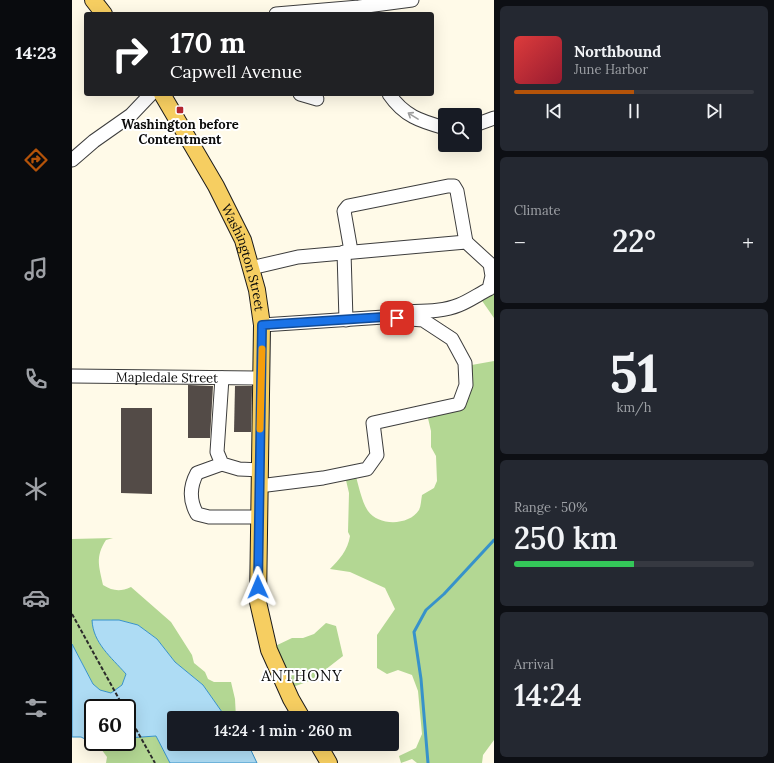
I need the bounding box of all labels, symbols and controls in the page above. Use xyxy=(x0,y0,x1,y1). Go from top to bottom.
text: 170 m xyxy=(170,25,245,61)
icon: right xyxy=(104,28,156,80)
text: 14:23 xyxy=(15,41,57,64)
text: Northbound xyxy=(574,42,661,61)
text: Capwell Avenue xyxy=(170,60,302,83)
text: June Harbor xyxy=(574,61,648,78)
icon: previous xyxy=(543,100,565,122)
icon: pause xyxy=(623,100,645,122)
icon: next xyxy=(703,100,725,122)
marker: Washington before Contentment xyxy=(175,105,185,115)
map controls xyxy=(438,108,482,152)
button: search xyxy=(438,108,482,152)
one-way arrow xyxy=(407,112,419,120)
place label: Washington before Contentment xyxy=(121,116,239,148)
icon: directions xyxy=(22,146,50,174)
street label: Washington Street xyxy=(218,201,268,312)
text: Climate xyxy=(514,202,561,219)
text: 22° xyxy=(612,222,656,260)
text: − xyxy=(514,228,526,256)
text: + xyxy=(742,228,754,256)
icon: music xyxy=(22,255,50,283)
pin xyxy=(380,301,414,335)
icon: arrive xyxy=(386,307,408,329)
text: 51 xyxy=(609,340,659,406)
icon: phone xyxy=(22,365,50,393)
street label: Mapledale Street xyxy=(116,368,218,386)
text: km/h xyxy=(616,399,652,416)
icon: climate xyxy=(22,475,50,503)
text: Range · 50% xyxy=(514,499,588,516)
text: 250 km xyxy=(514,519,618,557)
position arrow xyxy=(237,566,279,608)
icon: car xyxy=(22,584,50,612)
text: Arrival xyxy=(514,656,554,673)
district label: ANTHONY xyxy=(260,666,343,685)
text: 14:24 xyxy=(514,676,582,714)
icon: filters xyxy=(22,694,50,722)
speed limit sign: 60 xyxy=(84,699,136,751)
text: 14:24 · 1 min · 260 m xyxy=(214,721,352,740)

